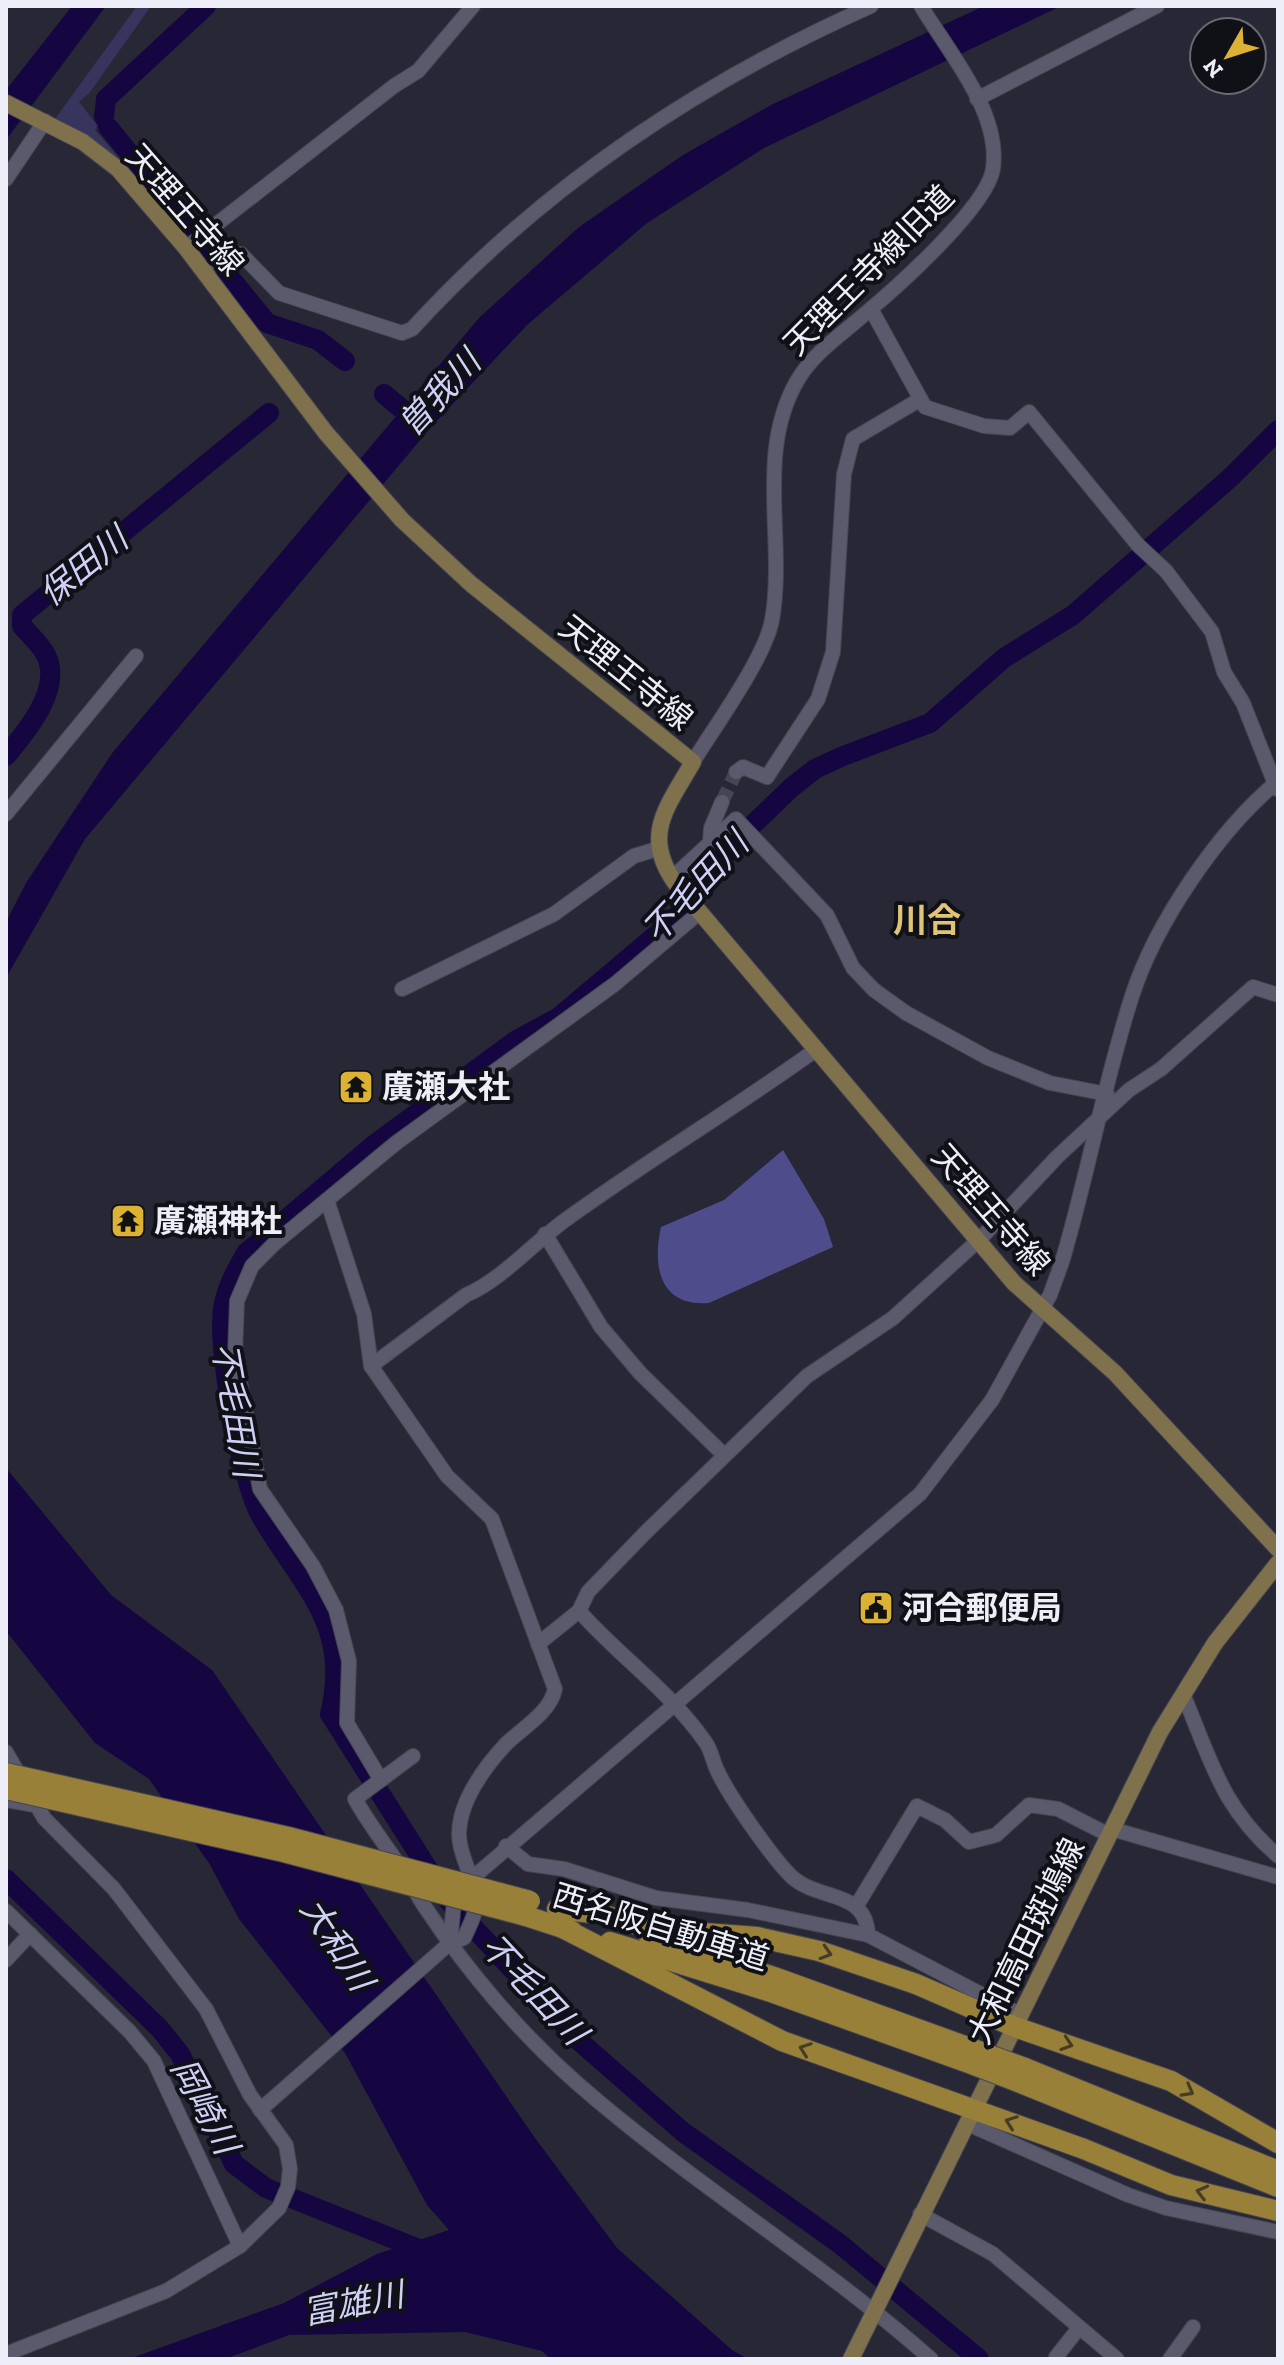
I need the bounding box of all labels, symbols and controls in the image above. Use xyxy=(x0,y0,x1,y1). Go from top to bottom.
north arrow xyxy=(1188,16,1268,96)
text: N xyxy=(1197,53,1229,83)
street label: 天理王寺線 xyxy=(118,137,252,283)
street label: 天理王寺線旧道 xyxy=(776,177,962,363)
water label: 曽我川 xyxy=(390,340,491,445)
water label: 保田川 xyxy=(31,516,138,614)
street label: 天理王寺線 xyxy=(552,608,700,738)
water label: 不毛田川 xyxy=(634,821,759,951)
district label: 川合 xyxy=(893,900,961,941)
temple icon: 廣瀬大社 xyxy=(337,1068,375,1106)
place label: 廣瀬大社 xyxy=(382,1068,510,1106)
street label: 天理王寺線 xyxy=(924,1137,1058,1283)
temple icon: 廣瀬神社 xyxy=(109,1202,147,1240)
place label: 廣瀬神社 xyxy=(154,1202,282,1240)
water label: 不毛田川 xyxy=(204,1340,268,1484)
public building icon: 河合郵便局 xyxy=(857,1589,895,1627)
place label: 河合郵便局 xyxy=(902,1589,1062,1627)
street label: 大和高田斑鳩線 xyxy=(960,1832,1092,2050)
street label: 西名阪自動車道 xyxy=(548,1876,774,1978)
water label: 大和川 xyxy=(292,1890,383,2001)
water label: 不毛田川 xyxy=(472,1926,597,2055)
one-way arrow xyxy=(818,1944,832,1960)
one-way arrow xyxy=(1059,2034,1073,2050)
one-way arrow xyxy=(798,2042,812,2059)
water label: 岡崎川 xyxy=(163,2052,248,2164)
one-way arrow xyxy=(1180,2081,1194,2097)
one-way arrow xyxy=(1004,2116,1018,2132)
one-way arrow xyxy=(1196,2184,1210,2201)
water label: 富雄川 xyxy=(299,2273,410,2333)

